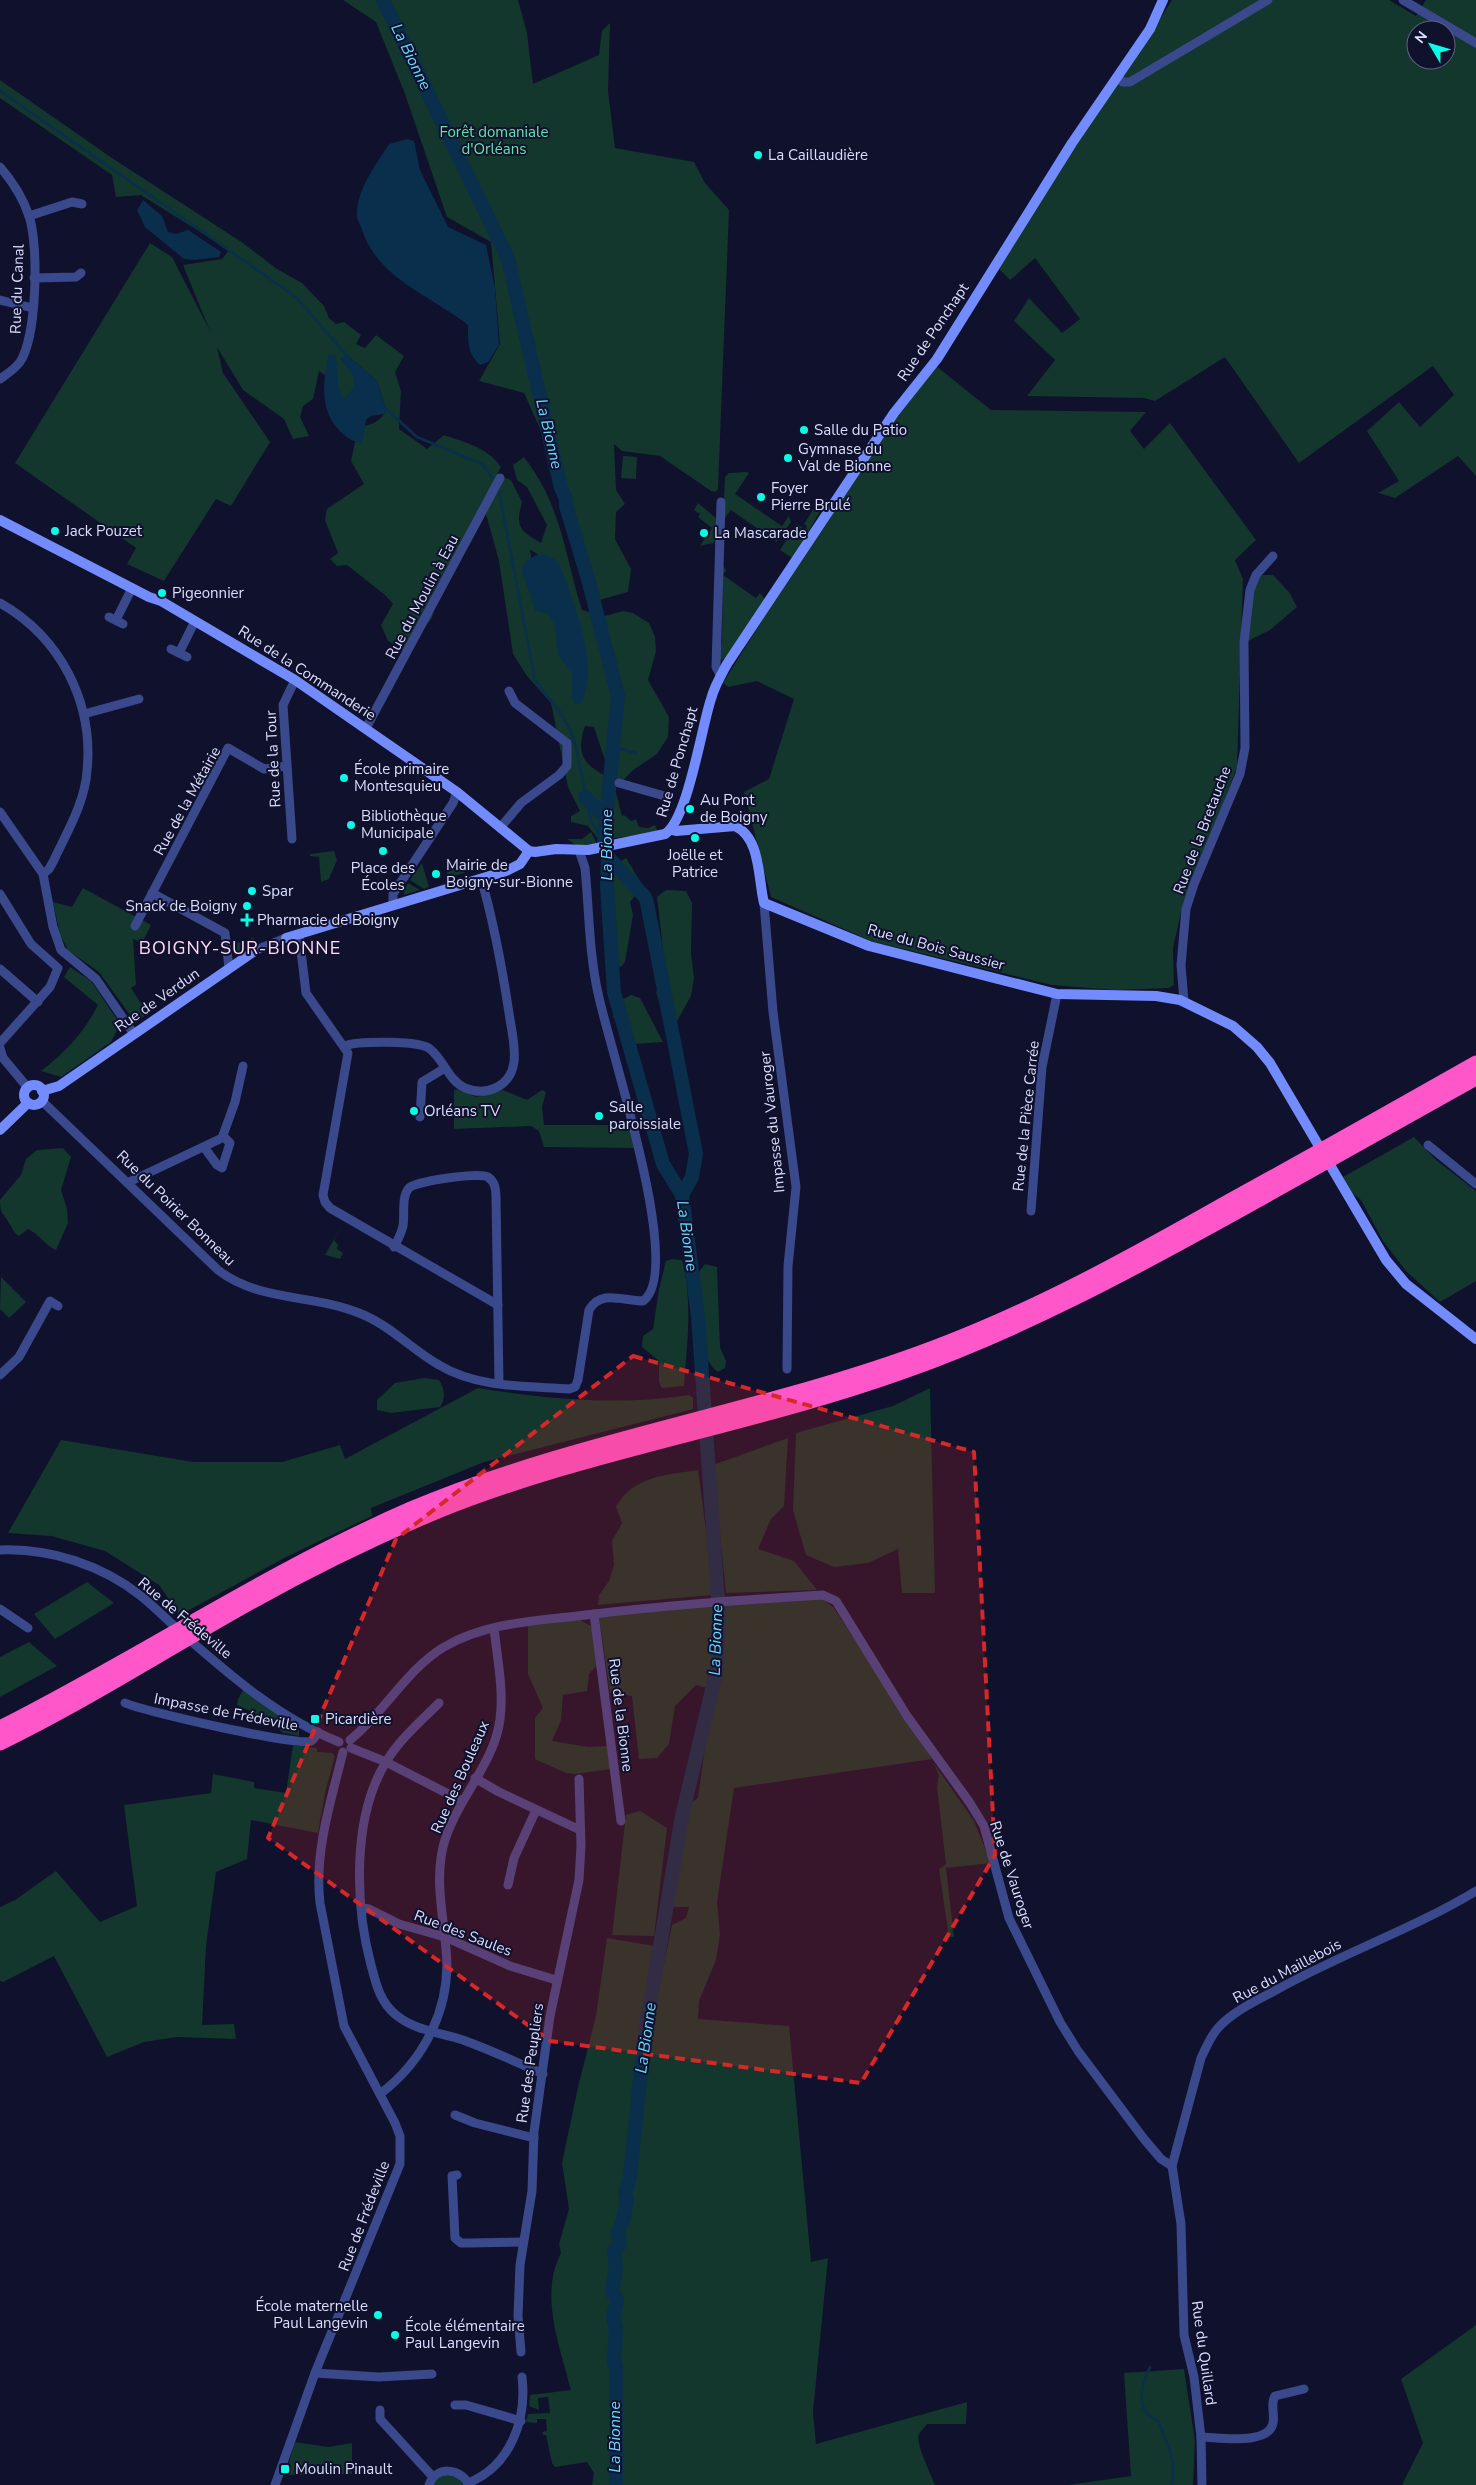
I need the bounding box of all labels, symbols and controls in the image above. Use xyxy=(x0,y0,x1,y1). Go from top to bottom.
water label: La Bionne xyxy=(385,20,437,94)
north arrow xyxy=(1406,20,1456,70)
text: N xyxy=(1410,27,1432,47)
park label: Forêt domaniale d'Orléans xyxy=(440,122,548,159)
place label: La Caillaudière xyxy=(768,145,868,165)
marker: La Caillaudière xyxy=(752,149,764,161)
street label: Rue du Canal xyxy=(5,243,29,334)
street label: Rue de Ponchapt xyxy=(893,278,974,385)
water label: La Bionne xyxy=(530,397,568,472)
place label: Salle du Patio xyxy=(814,420,907,440)
marker: Salle du Patio xyxy=(798,424,810,436)
place label: Gymnase du Val de Bionne xyxy=(797,439,891,476)
marker: Gymnase du Val de Bionne xyxy=(782,452,794,464)
place label: Foyer Pierre Brulé xyxy=(771,478,851,515)
marker: Foyer Pierre Brulé xyxy=(755,491,767,503)
place label: Jack Pouzet xyxy=(64,521,143,541)
place label: La Mascarade xyxy=(714,523,807,543)
marker: Jack Pouzet xyxy=(49,525,61,537)
marker: La Mascarade xyxy=(698,527,710,539)
street label: Rue du Moulin à Eau xyxy=(381,531,463,663)
place label: Pigeonnier xyxy=(172,583,245,603)
marker: Pigeonnier xyxy=(156,587,168,599)
street label: Rue de la Commanderie xyxy=(234,621,380,725)
street label: Rue de Ponchapt xyxy=(652,704,703,820)
street label: Rue de la Tour xyxy=(260,709,286,808)
street label: Rue de la Métairie xyxy=(149,743,225,859)
place label: École primaire Montesquieu xyxy=(354,759,449,796)
street label: Rue de la Bretauche xyxy=(1168,763,1236,897)
marker: École primaire Montesquieu xyxy=(338,772,350,784)
place label: Au Pont de Boigny xyxy=(700,790,768,827)
marker: Au Pont de Boigny xyxy=(684,803,696,815)
place label: Bibliothèque Municipale xyxy=(361,806,446,843)
water label: La Bionne xyxy=(596,809,618,881)
marker: Bibliothèque Municipale xyxy=(345,819,357,831)
marker: Joëlle et Patrice xyxy=(689,832,701,844)
marker: Place des Écoles xyxy=(377,845,389,857)
place label: Joëlle et Patrice xyxy=(666,845,723,882)
place label: Mairie de Boigny-sur-Bionne xyxy=(446,855,573,892)
place label: Place des Écoles xyxy=(351,858,415,895)
marker: Mairie de Boigny-sur-Bionne xyxy=(430,868,442,880)
place label: Spar xyxy=(262,881,294,901)
marker: Spar xyxy=(246,885,258,897)
place label: Snack de Boigny xyxy=(126,896,237,916)
marker: Snack de Boigny xyxy=(241,900,253,912)
place label: Pharmacie de Boigny xyxy=(257,910,399,930)
marker: Pharmacie de Boigny xyxy=(241,914,253,926)
street label: Rue du Bois Saussier xyxy=(865,919,1007,975)
district label: BOIGNY-SUR-BIONNE xyxy=(139,936,341,960)
street label: Rue de Verdun xyxy=(111,963,203,1037)
street label: Rue de la Pièce Carrée xyxy=(1008,1040,1044,1192)
street label: Impasse du Vauroger xyxy=(755,1050,789,1194)
place label: Salle paroissiale xyxy=(609,1097,681,1134)
place label: Orléans TV xyxy=(424,1101,501,1121)
marker: Orléans TV xyxy=(408,1105,420,1117)
marker: Salle paroissiale xyxy=(593,1110,605,1122)
street label: Rue du Poirier Bonneau xyxy=(112,1146,240,1270)
water label: La Bionne xyxy=(671,1199,703,1273)
street label: Rue de Frédeville xyxy=(134,1573,236,1663)
water label: La Bionne xyxy=(704,1603,728,1676)
street label: Rue de la Bionne xyxy=(604,1657,638,1773)
street label: Impasse de Frédeville xyxy=(152,1688,300,1736)
place label: Picardière xyxy=(325,1709,392,1729)
marker: Picardière xyxy=(309,1713,321,1725)
street label: Rue des Bouleaux xyxy=(426,1717,494,1837)
street label: Rue de Vauroger xyxy=(985,1818,1039,1932)
street label: Rue des Saules xyxy=(411,1905,515,1961)
street label: Rue du Maillebois xyxy=(1229,1934,1345,2008)
water label: La Bionne xyxy=(630,2001,662,2075)
street label: Rue des Peupliers xyxy=(512,2002,548,2124)
street label: Rue de Frédeville xyxy=(334,2158,394,2274)
place label: École maternelle Paul Langevin xyxy=(255,2296,368,2333)
street label: Rue du Quillard xyxy=(1187,2299,1221,2407)
marker: École maternelle Paul Langevin xyxy=(372,2309,384,2321)
place label: École élémentaire Paul Langevin xyxy=(405,2316,525,2353)
marker: École élémentaire Paul Langevin xyxy=(389,2329,401,2341)
water label: La Bionne xyxy=(604,2401,626,2473)
place label: Moulin Pinault xyxy=(295,2459,393,2479)
marker: Moulin Pinault xyxy=(279,2463,291,2475)

